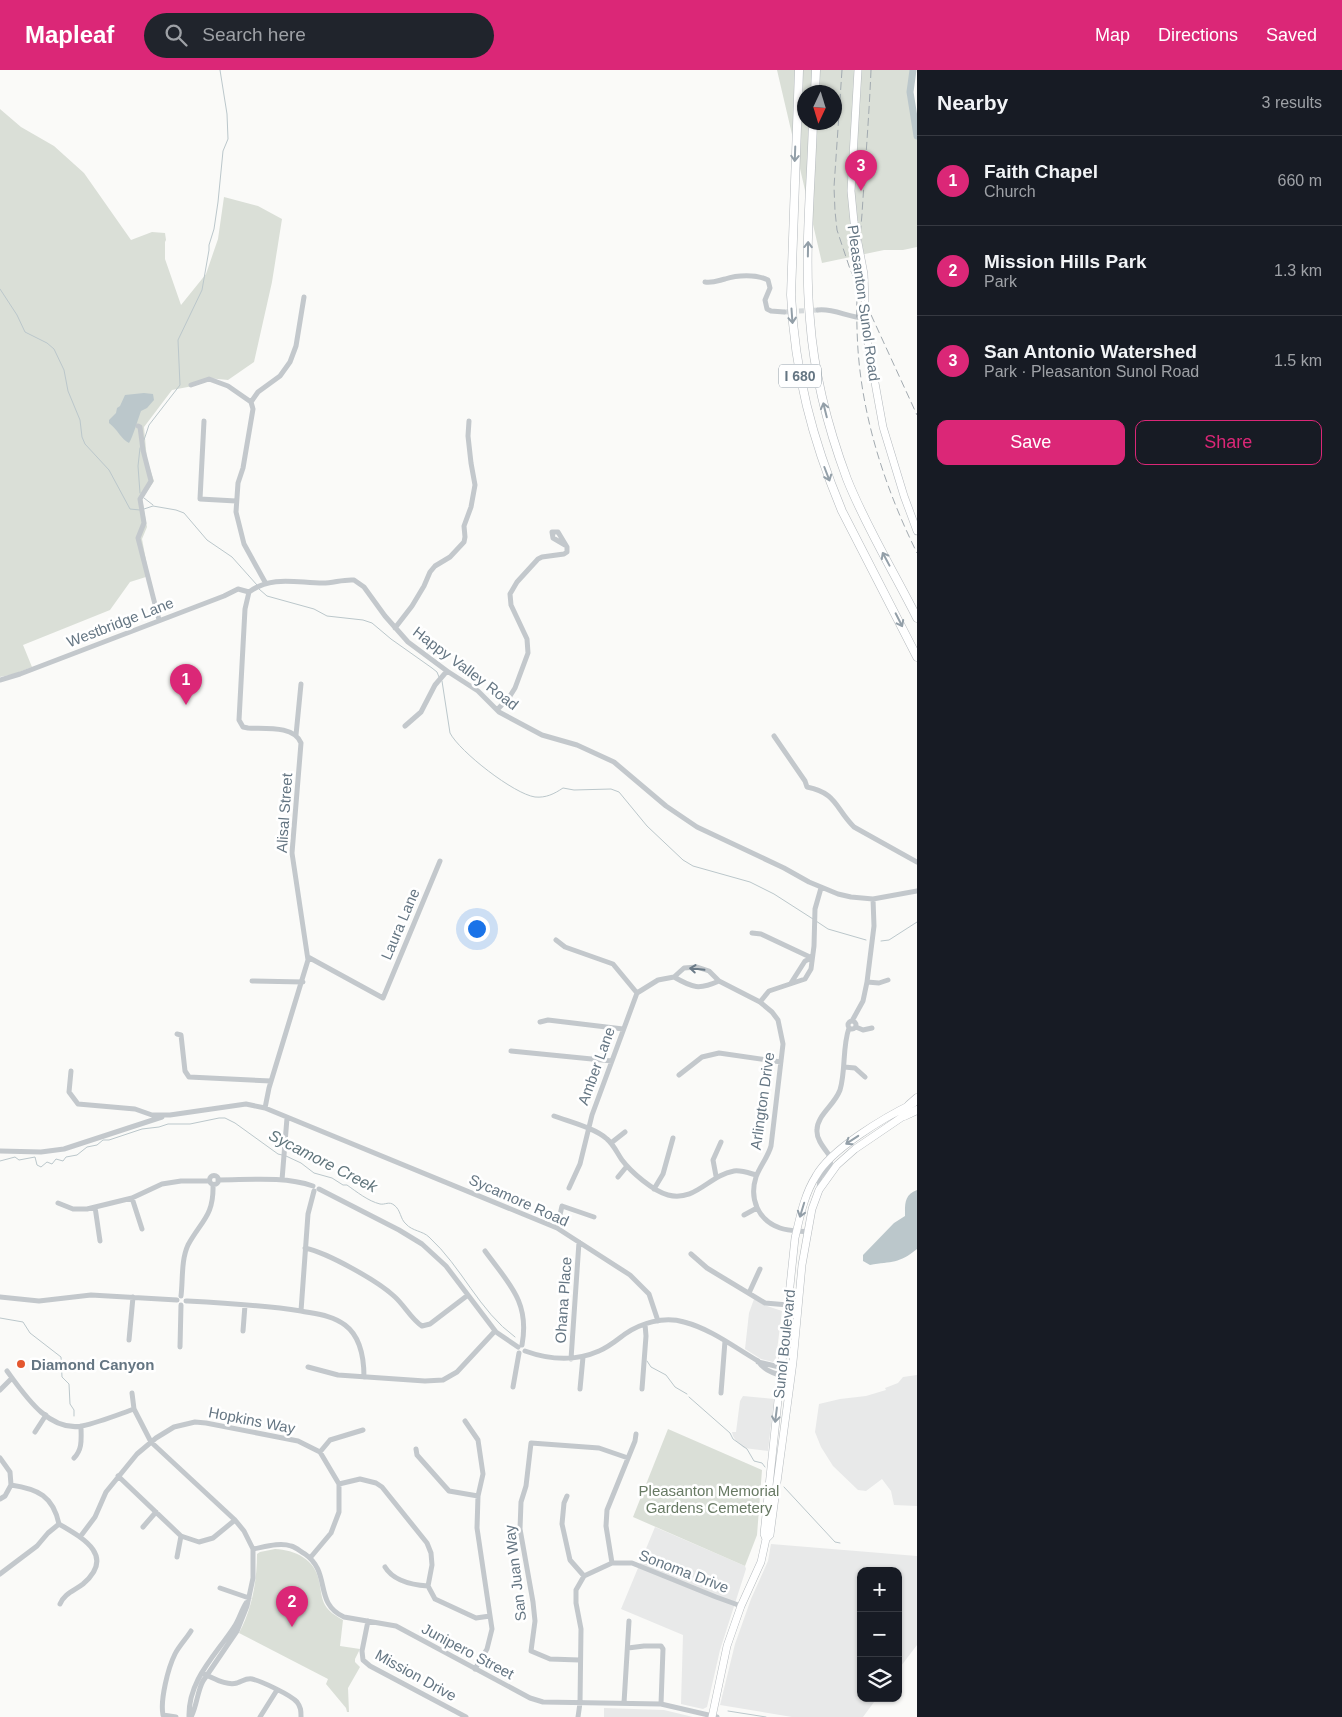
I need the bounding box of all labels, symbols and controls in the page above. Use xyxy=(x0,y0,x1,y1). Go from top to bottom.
search box xyxy=(144,13,494,58)
text: Mapleaf xyxy=(25,21,114,48)
icon: search xyxy=(162,21,190,49)
text: Search here xyxy=(202,24,306,45)
text: Map xyxy=(1095,25,1130,45)
text: Directions xyxy=(1158,25,1238,45)
text: Saved xyxy=(1266,25,1317,45)
north arrow xyxy=(797,85,842,130)
text: Nearby xyxy=(937,91,1008,114)
text: 3 results xyxy=(1262,94,1322,111)
one-way arrow xyxy=(791,145,800,161)
pin: 3 xyxy=(845,150,877,191)
text: Faith Chapel xyxy=(984,161,1098,182)
text: 1 xyxy=(949,172,957,189)
text: 660 m xyxy=(1278,172,1322,189)
text: Church xyxy=(984,183,1036,200)
street label: Pleasanton Sunol Road xyxy=(845,224,883,382)
one-way arrow xyxy=(804,241,813,257)
text: Mission Hills Park xyxy=(984,251,1147,272)
text: 2 xyxy=(949,262,957,279)
text: 1.3 km xyxy=(1274,262,1322,279)
text: Park xyxy=(984,273,1017,290)
one-way arrow xyxy=(788,308,797,324)
text: San Antonio Watershed xyxy=(984,341,1197,362)
text: 3 xyxy=(949,352,957,369)
text: 1.5 km xyxy=(1274,352,1322,369)
text: Park · Pleasanton Sunol Road xyxy=(984,363,1199,380)
road number: I 680 xyxy=(779,364,821,388)
one-way arrow xyxy=(819,402,829,418)
button: Save xyxy=(937,420,1125,465)
button: Share xyxy=(1135,420,1322,465)
one-way arrow xyxy=(823,466,832,481)
one-way arrow xyxy=(881,552,891,567)
street label: Westbridge Lane xyxy=(64,594,176,650)
one-way arrow xyxy=(895,612,904,627)
street label: Happy Valley Road xyxy=(410,623,522,713)
pin: 1 xyxy=(170,664,202,705)
street label: Alisal Street xyxy=(273,772,295,854)
street label: Laura Lane xyxy=(377,886,423,962)
your location xyxy=(464,916,490,942)
one-way arrow xyxy=(690,964,706,974)
street label: Amber Lane xyxy=(574,1025,618,1107)
street label: Arlington Drive xyxy=(747,1051,777,1151)
water label: Sycamore Creek xyxy=(266,1126,381,1196)
one-way arrow xyxy=(846,1136,860,1146)
street label: Sycamore Road xyxy=(466,1170,572,1230)
one-way arrow xyxy=(796,1202,806,1218)
street label: Ohana Place xyxy=(551,1256,575,1344)
street label: Sunol Boulevard xyxy=(770,1288,798,1400)
place label: Diamond Canyon xyxy=(31,1356,154,1373)
marker: Diamond Canyon xyxy=(15,1358,27,1370)
street label: Hopkins Way xyxy=(207,1403,297,1437)
one-way arrow xyxy=(771,1407,781,1423)
park label: Pleasanton Memorial Gardens Cemetery xyxy=(639,1482,779,1516)
street label: San Juan Way xyxy=(501,1523,529,1622)
street label: Sonoma Drive xyxy=(637,1546,731,1596)
map controls xyxy=(857,1567,902,1702)
button: + xyxy=(857,1567,902,1612)
pin: 2 xyxy=(276,1586,308,1627)
button: − xyxy=(857,1612,902,1657)
street label: Junipero Street xyxy=(419,1620,518,1683)
street label: Mission Drive xyxy=(373,1646,459,1704)
button: layers xyxy=(857,1657,902,1702)

